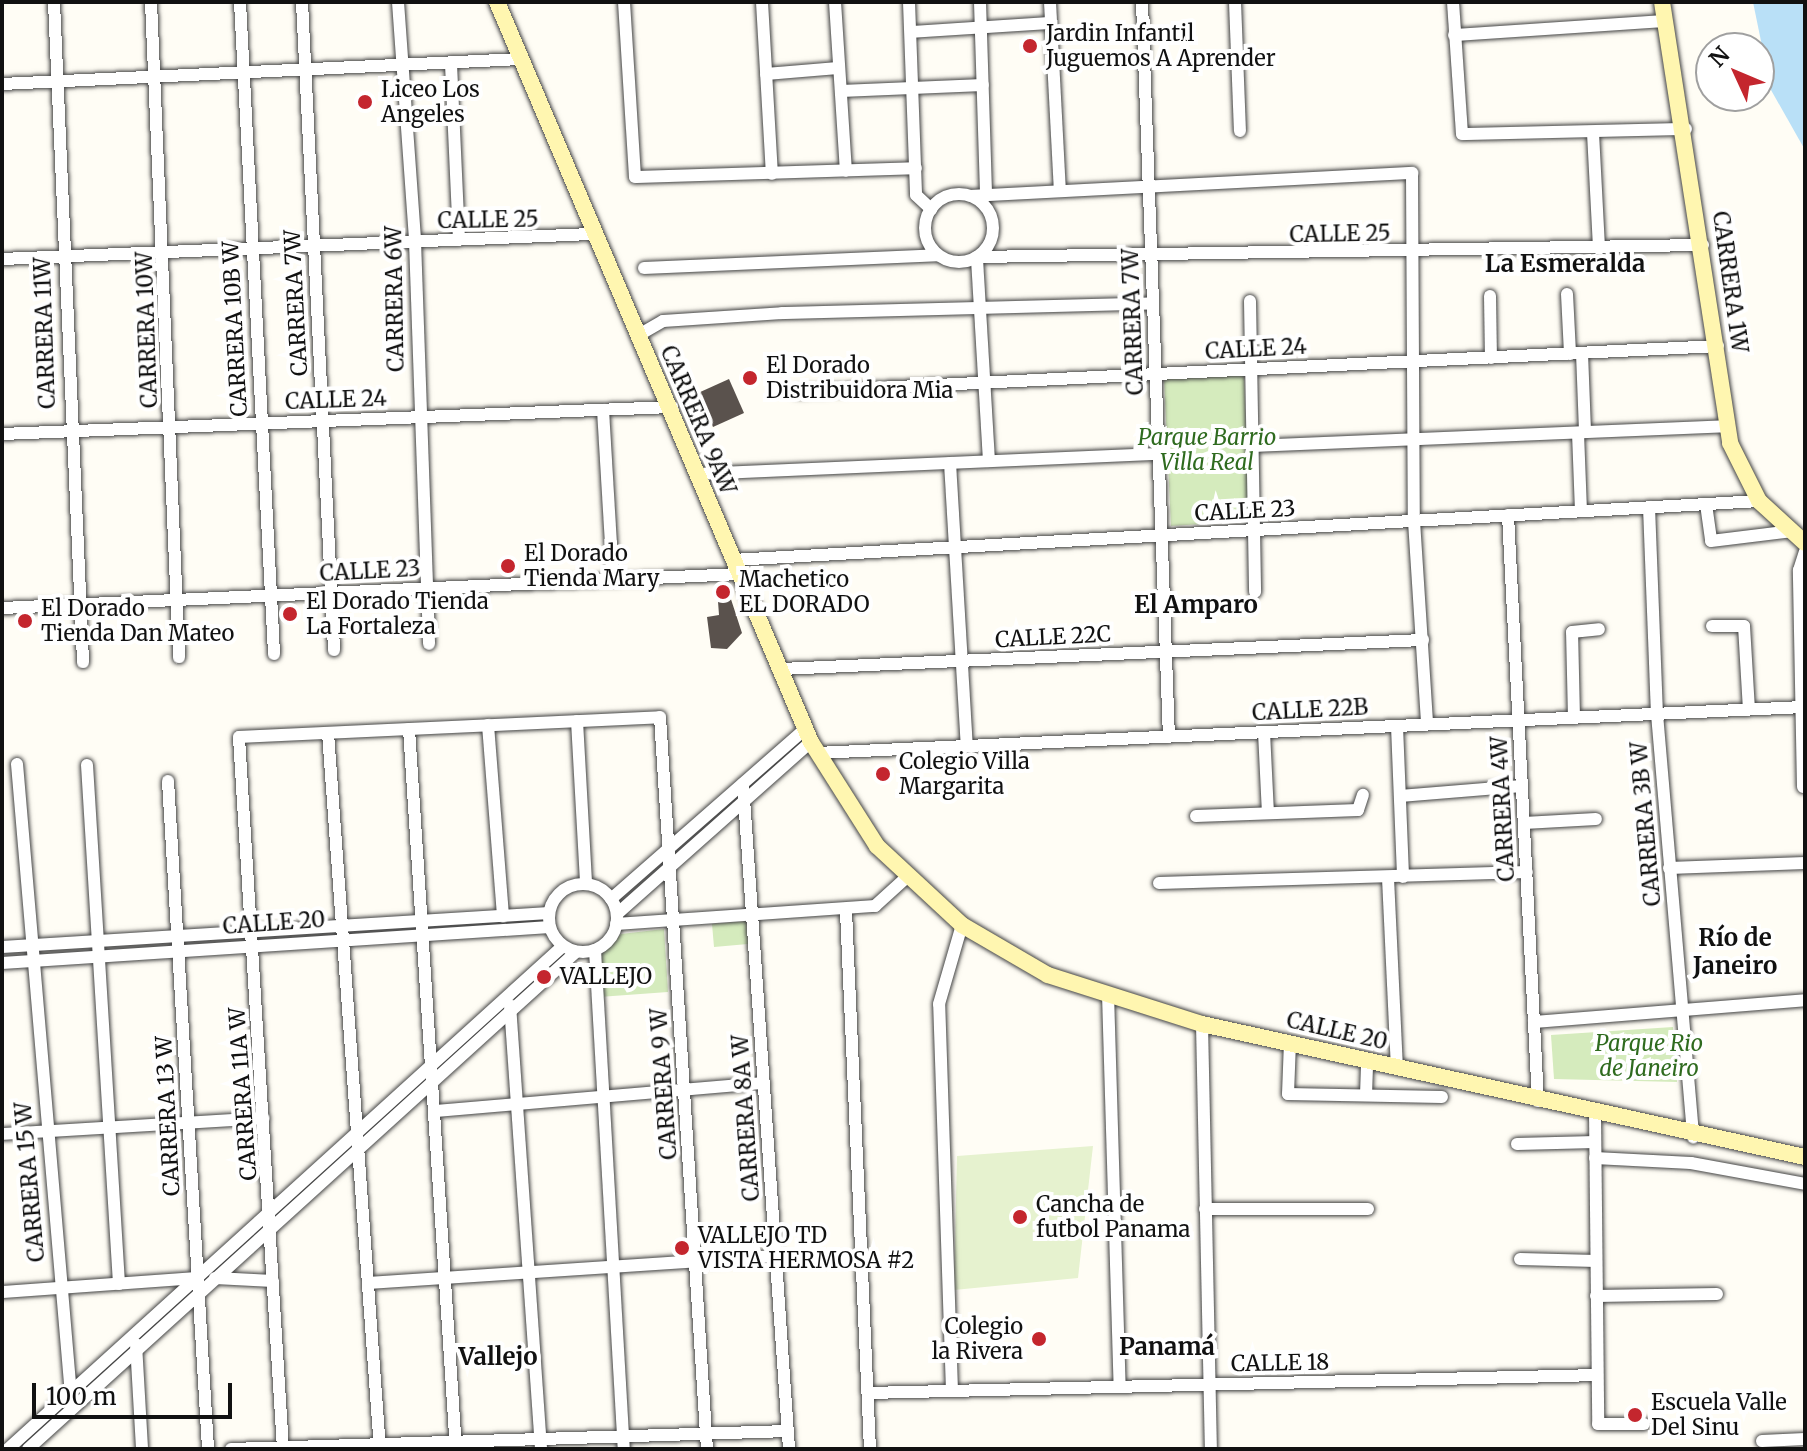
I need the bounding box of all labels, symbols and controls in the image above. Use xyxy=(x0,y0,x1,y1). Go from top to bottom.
place label: Jardin Infantil Juguemos A Aprender xyxy=(1046,20,1276,72)
north arrow xyxy=(1695,32,1775,112)
marker: Jardin Infantil Juguemos A Aprender xyxy=(1021,37,1039,55)
text: N xyxy=(1703,41,1735,73)
place label: Liceo Los Angeles xyxy=(381,76,480,128)
marker: Liceo Los Angeles xyxy=(356,93,374,111)
street label: CALLE 25 xyxy=(437,206,539,234)
street label: CARRERA 1W xyxy=(1707,210,1753,354)
street label: CALLE 25 xyxy=(1289,220,1391,248)
street label: CARRERA 6W xyxy=(381,226,409,372)
street label: CARRERA 7W xyxy=(279,229,313,377)
street label: CARRERA 10B W xyxy=(217,241,253,417)
street label: CARRERA 7W xyxy=(1117,248,1149,396)
district label: La Esmeralda xyxy=(1485,250,1645,278)
street label: CARRERA 10W xyxy=(131,251,163,409)
street label: CARRERA 11W xyxy=(29,257,61,409)
street label: CALLE 24 xyxy=(1204,333,1308,365)
street label: CARRERA 9AW xyxy=(655,342,741,498)
place label: El Dorado Distribuidora Mia xyxy=(766,352,953,404)
marker: El Dorado Distribuidora Mia xyxy=(741,369,759,387)
street label: CALLE 24 xyxy=(285,385,387,415)
park label: Parque Barrio Villa Real xyxy=(1138,424,1276,476)
street label: CALLE 23 xyxy=(1194,495,1296,527)
place label: El Dorado Tienda Mary xyxy=(524,540,660,592)
street label: CALLE 23 xyxy=(319,555,421,587)
marker: El Dorado Tienda Mary xyxy=(499,557,517,575)
place label: Machetico EL DORADO xyxy=(739,566,870,618)
marker: Machetico EL DORADO xyxy=(714,583,732,601)
place label: El Dorado Tienda La Fortaleza xyxy=(306,588,489,640)
district label: El Amparo xyxy=(1134,591,1258,619)
place label: El Dorado Tienda Dan Mateo xyxy=(41,595,234,646)
marker: El Dorado Tienda La Fortaleza xyxy=(281,605,299,623)
marker: El Dorado Tienda Dan Mateo xyxy=(16,612,34,630)
street label: CALLE 22C xyxy=(994,621,1112,653)
street label: CALLE 22B xyxy=(1251,694,1369,726)
street label: CARRERA 4W xyxy=(1486,736,1520,882)
street label: CARRERA 3B W xyxy=(1626,741,1666,907)
place label: Colegio Villa Margarita xyxy=(899,748,1030,800)
marker: Colegio Villa Margarita xyxy=(874,765,892,783)
street label: CALLE 20 xyxy=(222,906,326,940)
district label: Río de Janeiro xyxy=(1693,924,1777,980)
place label: VALLEJO xyxy=(560,964,652,990)
marker: VALLEJO xyxy=(535,968,553,986)
street label: CARRERA 11A W xyxy=(224,1007,262,1181)
street label: CARRERA 9 W xyxy=(646,1007,682,1161)
street label: CALLE 20 xyxy=(1284,1007,1390,1055)
park label: Parque Rio de Janeiro xyxy=(1595,1030,1703,1082)
street label: CARRERA 8A W xyxy=(727,1034,765,1202)
street label: CARRERA 13 W xyxy=(151,1035,185,1197)
street label: CARRERA 15 W xyxy=(10,1101,50,1263)
place label: Cancha de futbol Panama xyxy=(1036,1191,1190,1242)
marker: Cancha de futbol Panama xyxy=(1011,1208,1029,1226)
place label: VALLEJO TD VISTA HERMOSA #2 xyxy=(698,1222,914,1274)
marker: VALLEJO TD VISTA HERMOSA #2 xyxy=(673,1239,691,1257)
place label: Colegio la Rivera xyxy=(932,1313,1023,1364)
marker: Colegio la Rivera xyxy=(1030,1330,1048,1348)
district label: Panamá xyxy=(1119,1333,1215,1361)
district label: Vallejo xyxy=(458,1343,538,1371)
street label: CALLE 18 xyxy=(1231,1349,1329,1377)
scale bar xyxy=(36,1367,236,1417)
text: 100 m xyxy=(46,1381,116,1412)
place label: Escuela Valle Del Sinu xyxy=(1651,1389,1787,1440)
marker: Escuela Valle Del Sinu xyxy=(1626,1406,1644,1424)

